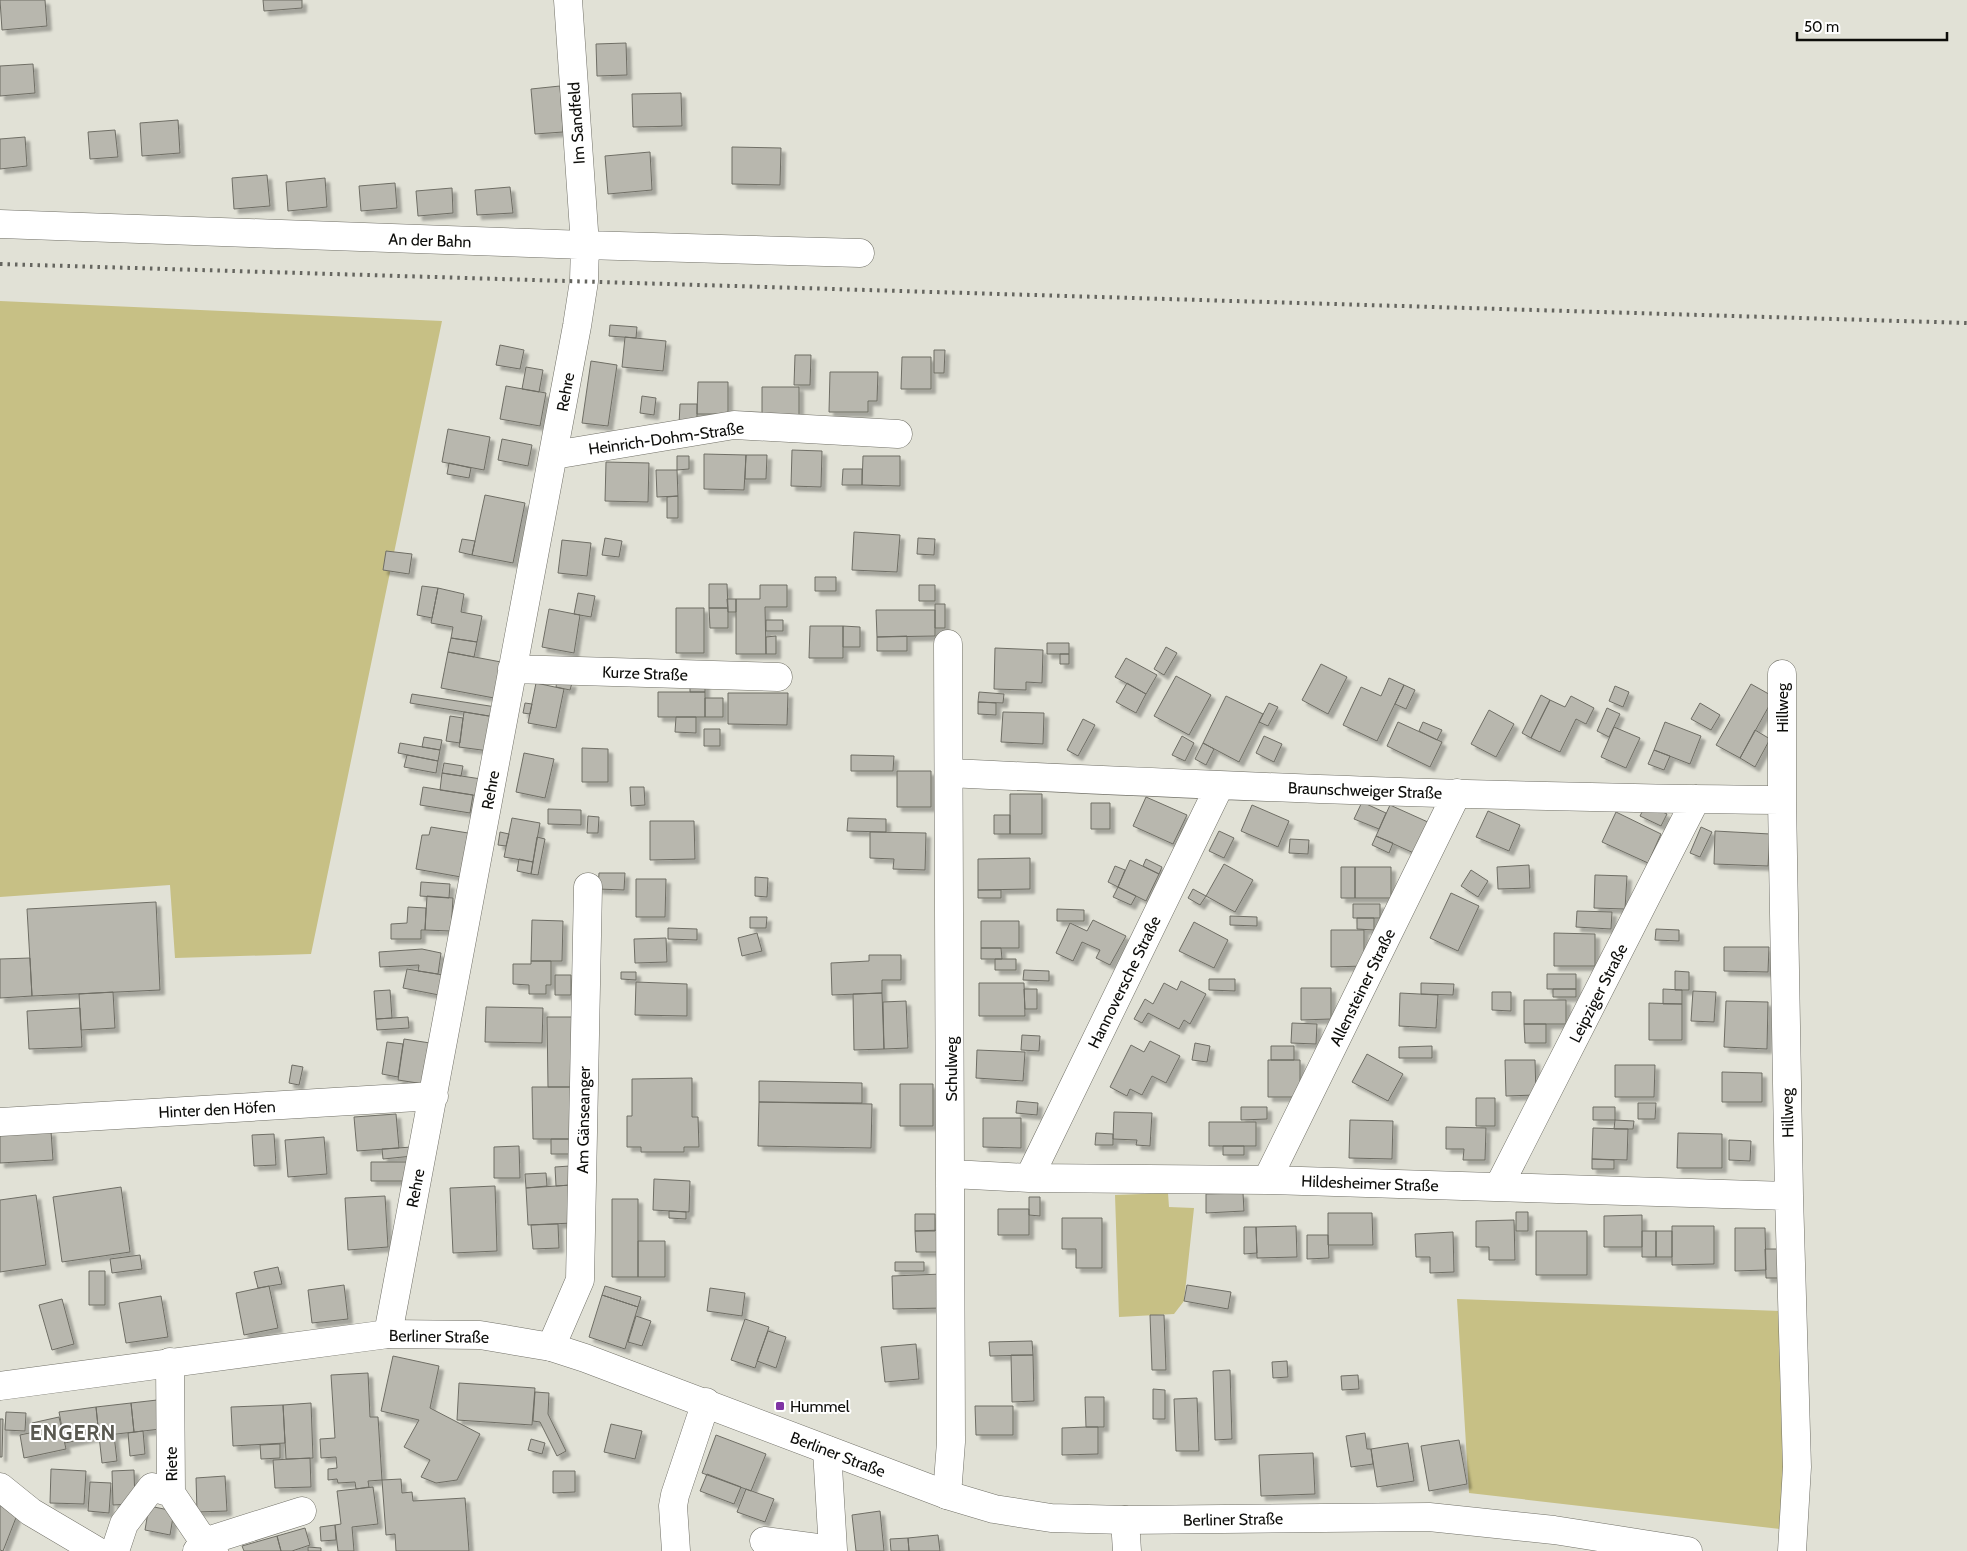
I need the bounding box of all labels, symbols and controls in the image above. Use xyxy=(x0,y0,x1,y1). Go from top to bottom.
scale bar xyxy=(1797,10,1947,42)
text: 50 m xyxy=(1804,18,1839,36)
street label: Im Sandfeld xyxy=(564,81,589,165)
street label: An der Bahn xyxy=(388,230,472,251)
street label: Rehre xyxy=(553,371,578,413)
street label: Heinrich-Dohm-Straße xyxy=(587,418,745,459)
street label: Kurze Straße xyxy=(602,663,688,684)
street label: Hillweg xyxy=(1773,682,1792,733)
street label: Rehre xyxy=(478,769,503,811)
street label: Braunschweiger Straße xyxy=(1288,778,1442,803)
street label: Hannoversche Straße xyxy=(1084,913,1165,1052)
street label: Allensteiner Straße xyxy=(1326,925,1399,1049)
street label: Leipziger Straße xyxy=(1565,941,1632,1046)
street label: Schulweg xyxy=(942,1035,961,1102)
street label: Am Gänseanger xyxy=(573,1065,594,1174)
street label: Hillweg xyxy=(1778,1087,1797,1138)
street label: Hinter den Höfen xyxy=(158,1097,276,1122)
street label: Rehre xyxy=(402,1167,429,1209)
street label: Hildesheimer Straße xyxy=(1301,1172,1439,1195)
street label: Berliner Straße xyxy=(389,1326,489,1347)
place label: Hummel xyxy=(790,1397,850,1416)
marker: Hummel xyxy=(774,1400,786,1412)
district label: ENGERN xyxy=(30,1420,116,1445)
street label: Berliner Straße xyxy=(788,1428,888,1481)
street label: Riete xyxy=(162,1447,181,1481)
street label: Berliner Straße xyxy=(1183,1509,1283,1530)

